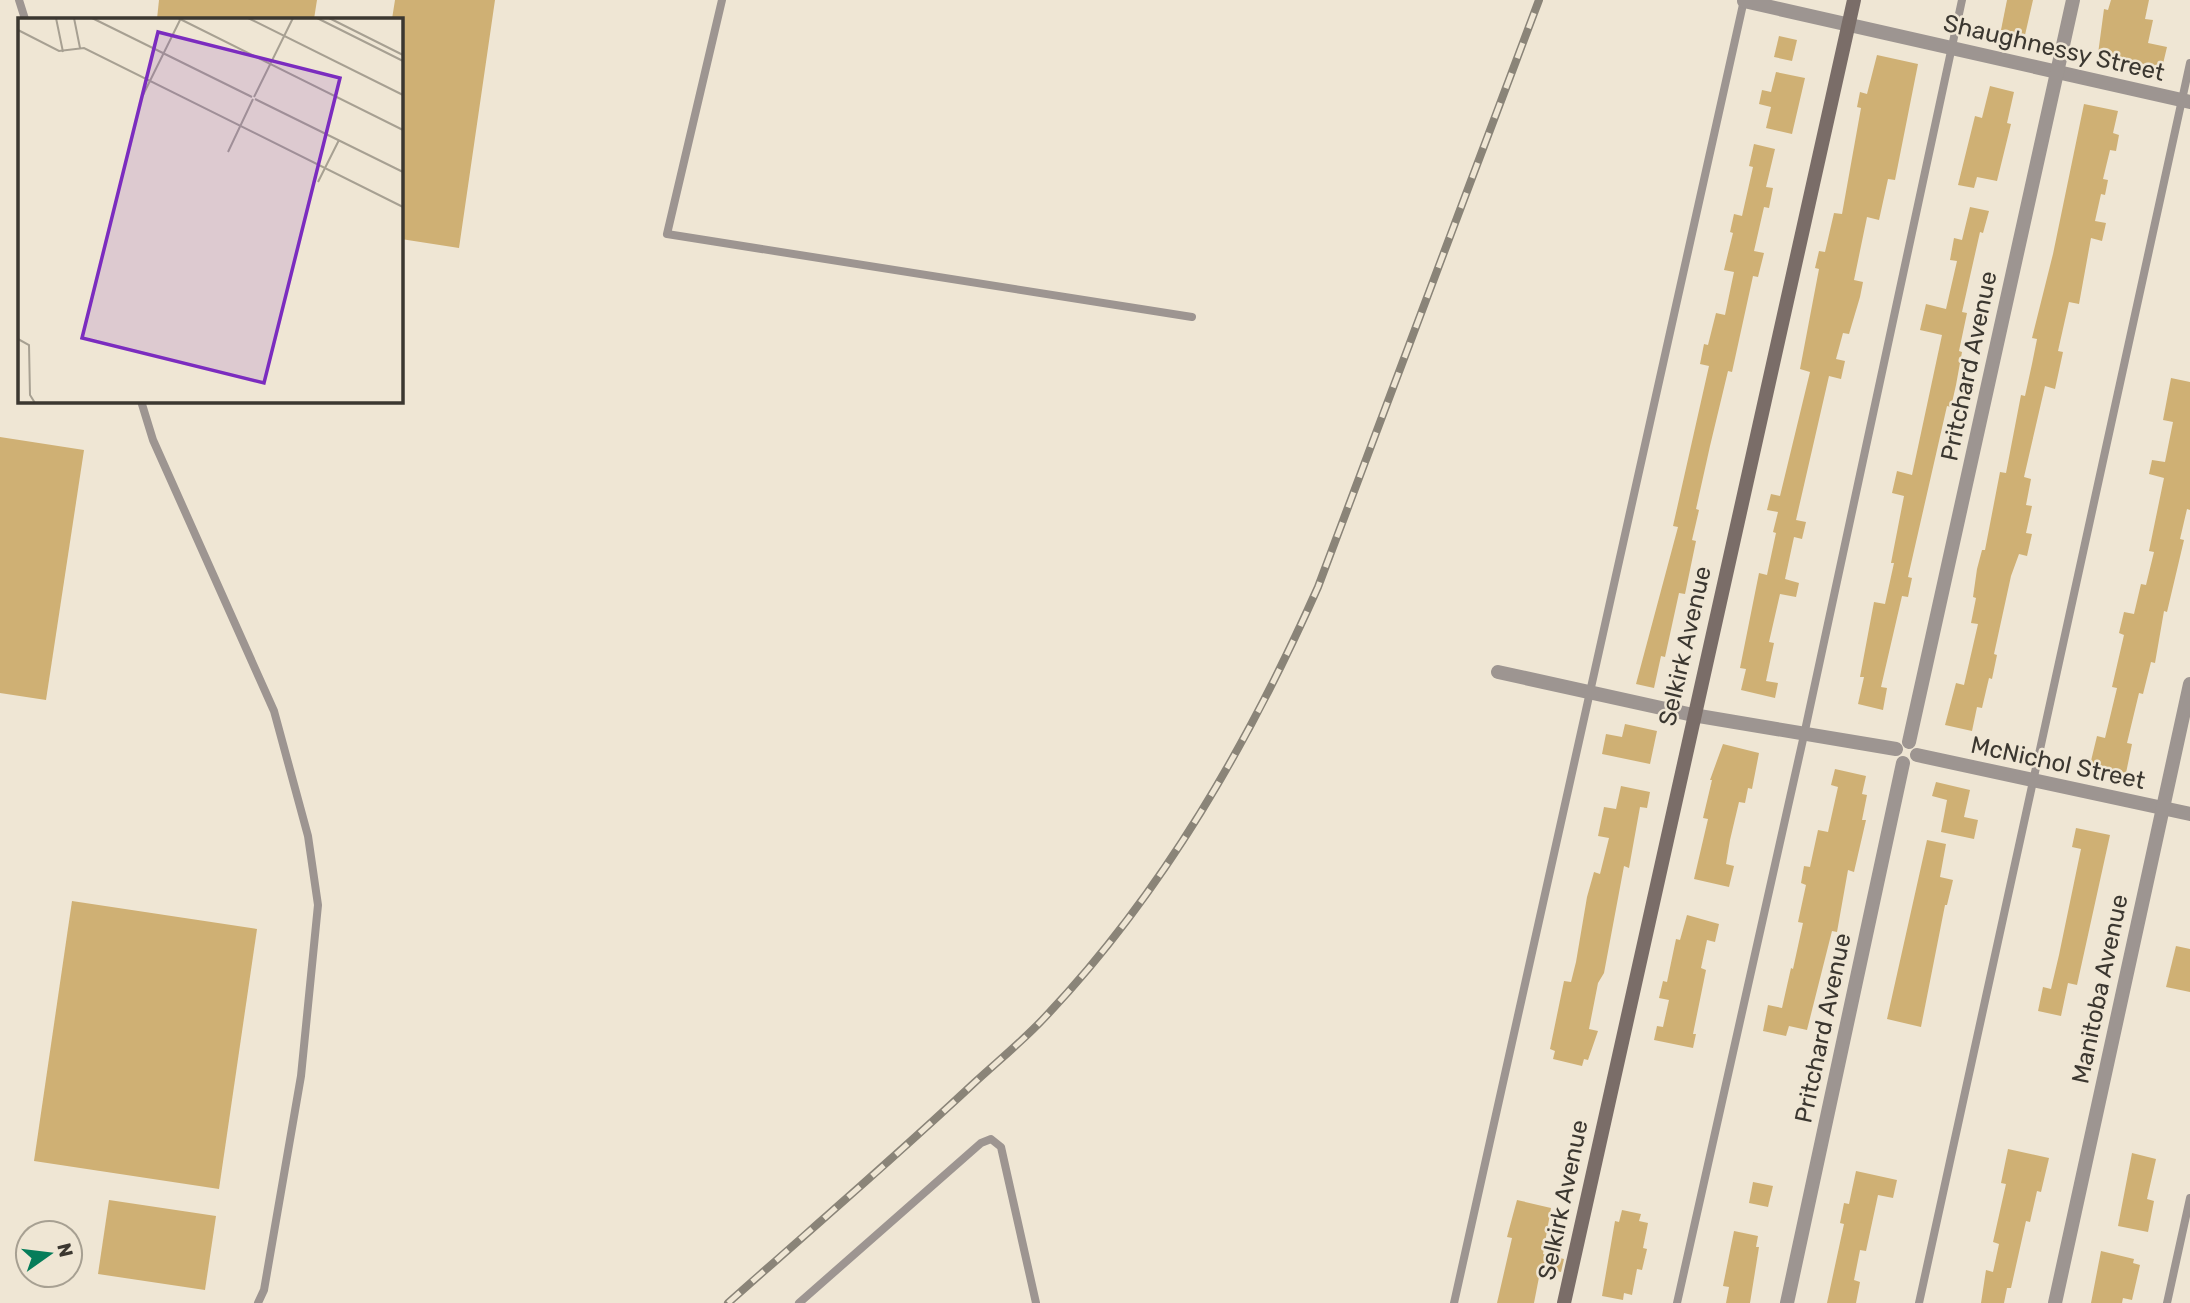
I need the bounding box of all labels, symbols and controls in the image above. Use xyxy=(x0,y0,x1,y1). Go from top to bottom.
street label: Shaughnessy Street xyxy=(1941,9,2167,87)
inset map xyxy=(18,18,402,402)
street label: Pritchard Avenue xyxy=(1935,269,2003,463)
street label: Selkirk Avenue xyxy=(1653,563,1717,729)
street label: McNichol Street xyxy=(1968,731,2148,795)
street label: Manitoba Avenue xyxy=(2066,892,2134,1086)
street label: Pritchard Avenue xyxy=(1789,931,1857,1125)
street label: Selkirk Avenue xyxy=(1532,1117,1594,1283)
north arrow xyxy=(14,1219,84,1289)
text: N xyxy=(52,1241,78,1259)

